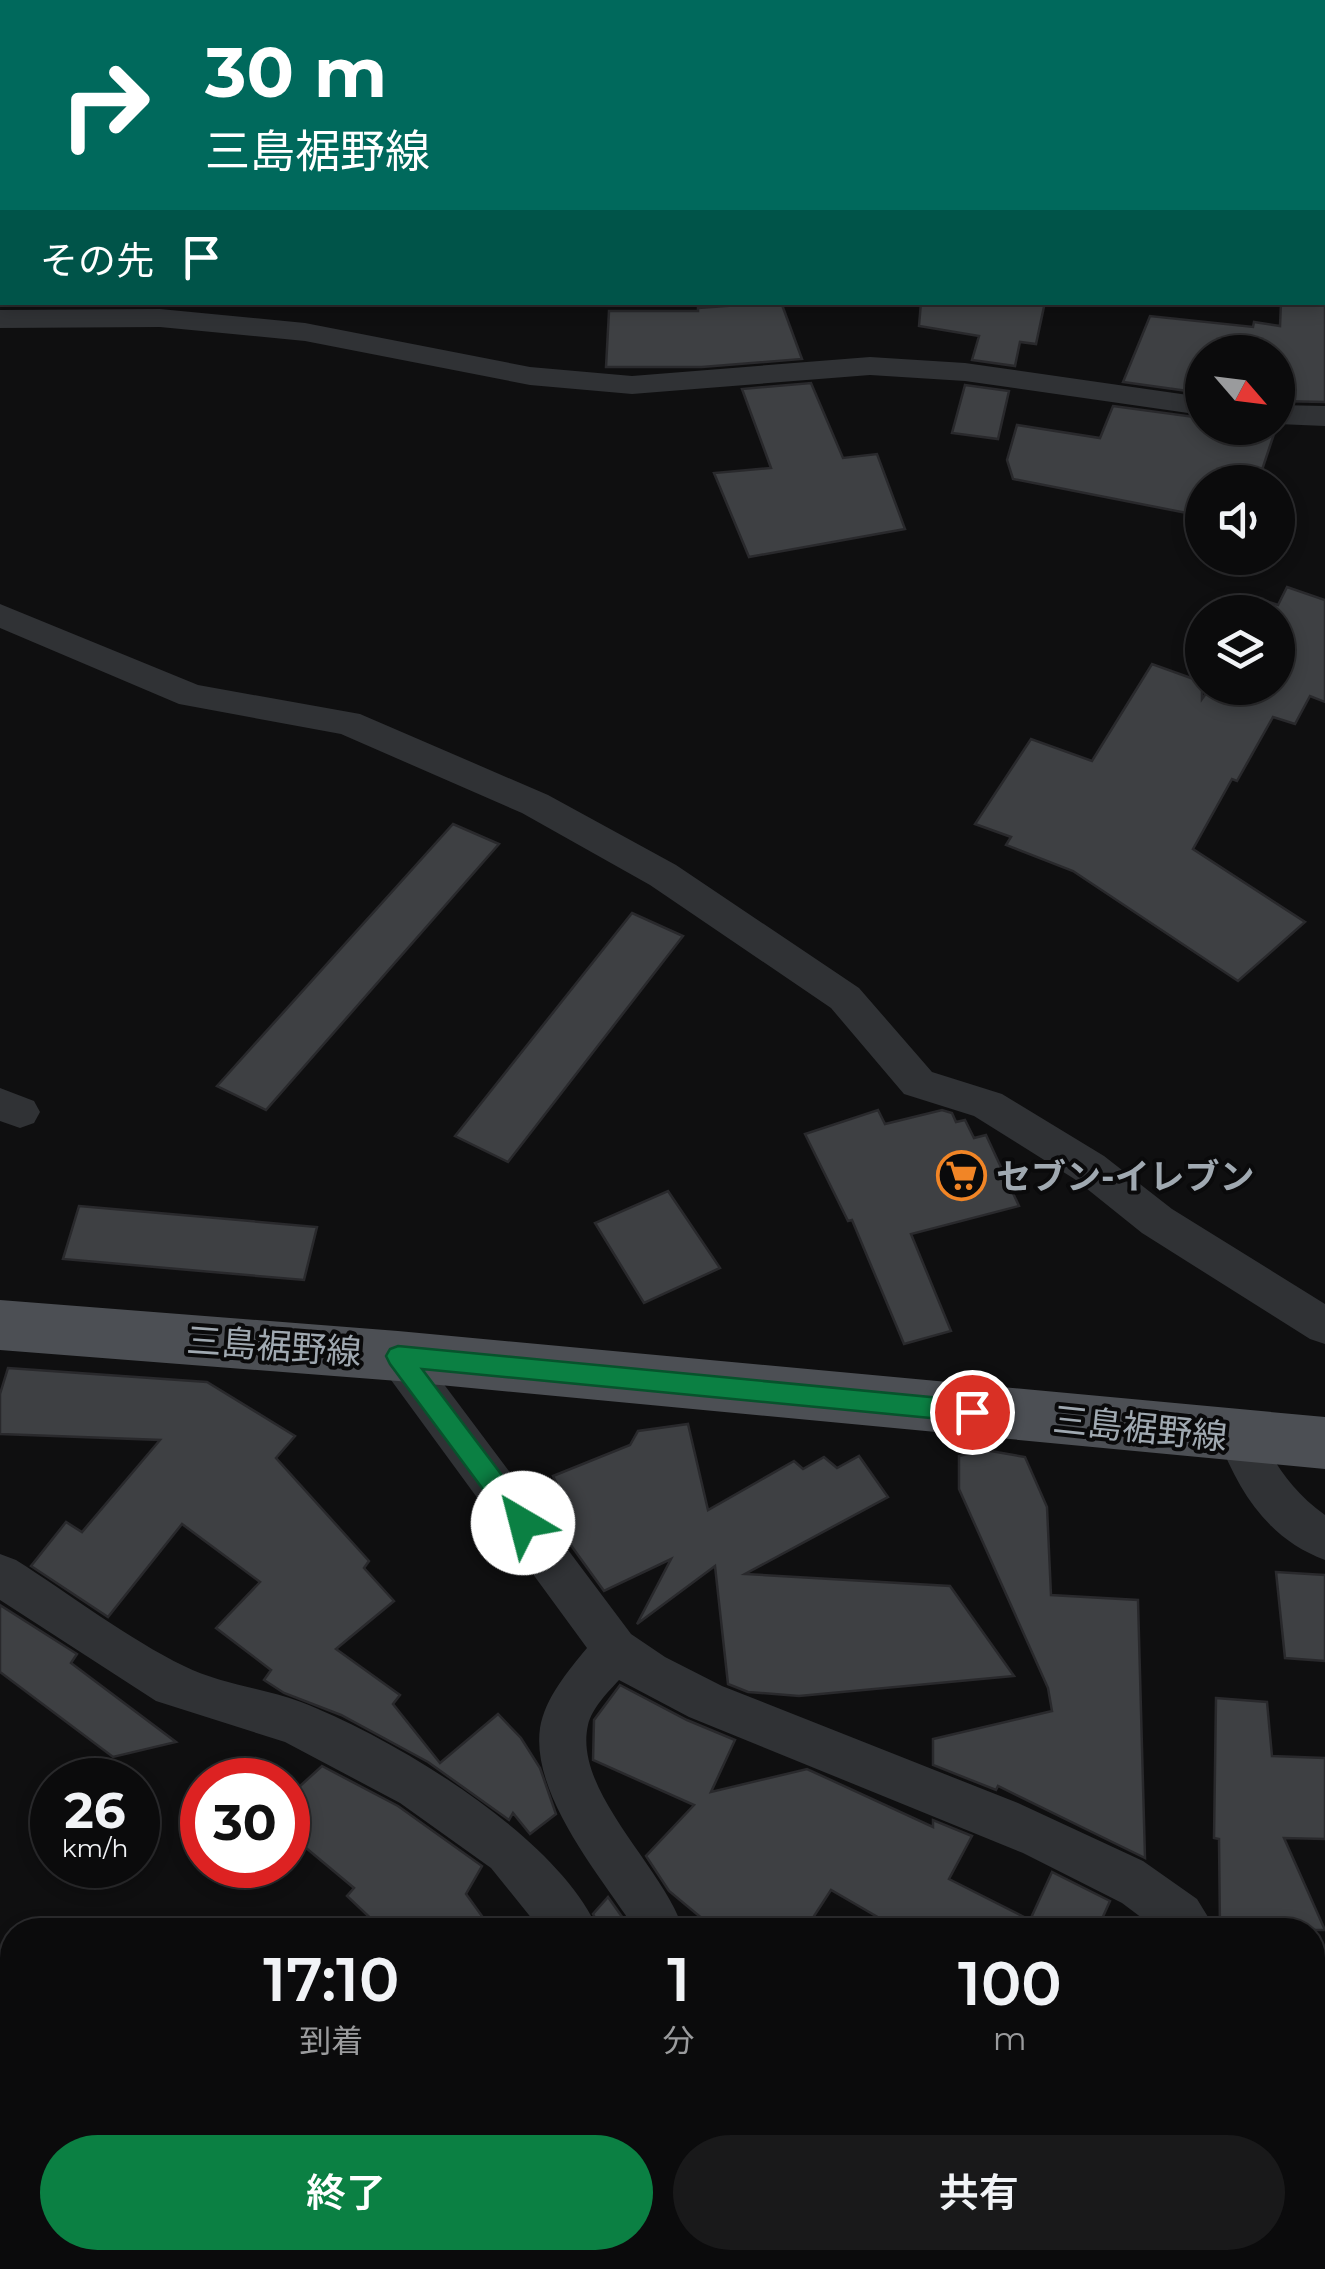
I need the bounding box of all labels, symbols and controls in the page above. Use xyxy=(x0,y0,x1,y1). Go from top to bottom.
text: 30 m xyxy=(205,29,387,115)
icon: right xyxy=(40,40,170,170)
text: 三島裾野線 xyxy=(205,123,430,178)
icon: arrive xyxy=(174,230,229,285)
text: その先 xyxy=(40,237,154,284)
north arrow xyxy=(1185,335,1295,445)
map controls xyxy=(1185,335,1295,705)
button: sound xyxy=(1185,465,1295,575)
button: layers xyxy=(1185,595,1295,705)
supermarket icon: セブン-イレブン xyxy=(935,1150,987,1202)
place label: セブン-イレブン xyxy=(996,1155,1255,1198)
street label: 三島裾野線 xyxy=(185,1318,363,1374)
pin xyxy=(930,1370,1015,1455)
icon: arrive xyxy=(945,1385,1000,1440)
street label: 三島裾野線 xyxy=(1051,1397,1229,1459)
position arrow xyxy=(471,1471,575,1575)
speed limit sign: 30 xyxy=(180,1758,310,1888)
text: 26 xyxy=(64,1780,126,1841)
text: km/h xyxy=(62,1833,128,1863)
text: 17:10 xyxy=(263,1943,399,2016)
text: 1 xyxy=(667,1943,690,2016)
text: 100 xyxy=(958,1947,1062,2020)
text: m xyxy=(993,2019,1027,2058)
text: 到着 xyxy=(299,2021,363,2060)
text: 分 xyxy=(663,2021,695,2060)
button: 終了 xyxy=(40,2135,653,2250)
button: 共有 xyxy=(673,2135,1285,2250)

